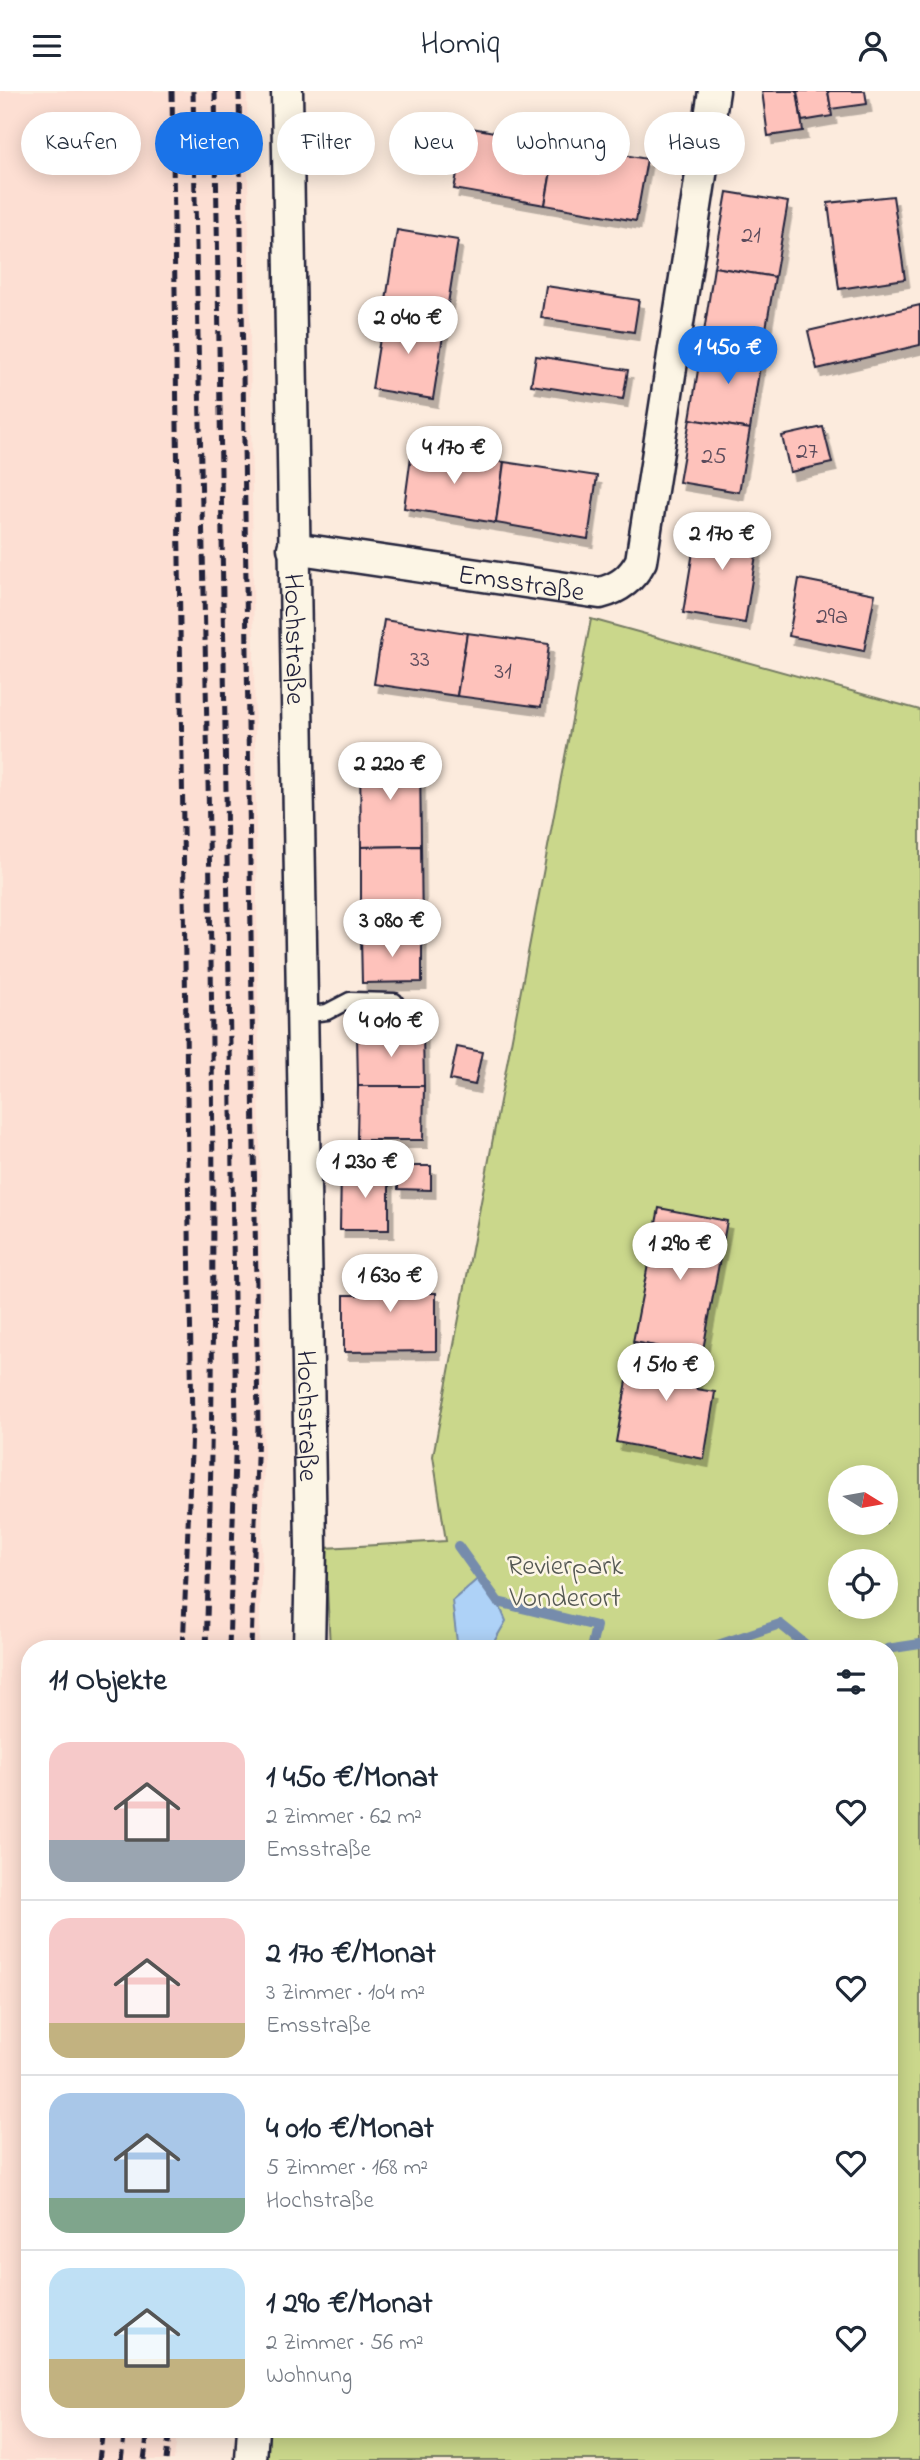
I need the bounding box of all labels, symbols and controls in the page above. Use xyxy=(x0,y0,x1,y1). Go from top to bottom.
text: Homiq xyxy=(420,22,500,69)
icon: menu xyxy=(28,27,66,65)
icon: person xyxy=(854,27,892,65)
chip: Kaufen xyxy=(21,112,141,175)
chip: Mieten xyxy=(155,112,263,175)
chip: Filter xyxy=(277,112,375,175)
chip: Neu xyxy=(389,112,478,175)
chip: Wohnung xyxy=(492,112,630,175)
chip: Haus xyxy=(644,112,745,175)
house number: 21 xyxy=(741,219,761,254)
pin: 2 040 € xyxy=(343,296,473,356)
text: 2 040 € xyxy=(374,302,442,335)
pin: 1 450 € xyxy=(663,327,793,386)
text: 1 450 € xyxy=(694,332,762,365)
pin: 4 170 € xyxy=(389,427,519,486)
text: 4 170 € xyxy=(422,432,486,465)
house number: 27 xyxy=(796,435,818,470)
house number: 25 xyxy=(701,440,727,475)
pin: 2 170 € xyxy=(657,512,787,572)
text: 2 170 € xyxy=(689,518,755,551)
street label: Emsstraße xyxy=(455,555,588,615)
street label: Hochstraße xyxy=(271,573,314,705)
house number: 29a xyxy=(816,600,848,635)
house number: 33 xyxy=(410,643,430,678)
house number: 31 xyxy=(494,655,512,690)
pin: 2 220 € xyxy=(325,743,455,802)
text: 2 220 € xyxy=(354,748,426,781)
pin: 3 080 € xyxy=(327,899,457,959)
text: 3 080 € xyxy=(359,905,425,938)
pin: 4 010 € xyxy=(326,999,456,1059)
text: 4 010 € xyxy=(359,1005,423,1038)
pin: 1 230 € xyxy=(300,1141,430,1200)
text: 1 230 € xyxy=(332,1146,398,1179)
pin: 1 290 € xyxy=(615,1223,745,1282)
text: 1 290 € xyxy=(648,1228,712,1261)
pin: 1 630 € xyxy=(325,1255,455,1314)
text: 1 630 € xyxy=(358,1260,422,1293)
pin: 1 510 € xyxy=(601,1343,731,1403)
text: 1 510 € xyxy=(633,1349,699,1382)
street label: Hochstraße xyxy=(284,1350,327,1482)
north arrow xyxy=(828,1465,898,1535)
map controls xyxy=(828,1465,898,1619)
park label: Revierpark Vonderort xyxy=(507,1547,624,1620)
button: locate xyxy=(828,1549,898,1619)
text: 11 Objekte xyxy=(49,1660,167,1704)
icon: filters xyxy=(832,1663,870,1701)
text: 1 450 €/Monat xyxy=(266,1757,438,1801)
icon: home xyxy=(105,1770,189,1854)
icon: heart xyxy=(832,1793,870,1831)
text: 2 Zimmer · 62 m² xyxy=(266,1801,422,1834)
text: Emsstraße xyxy=(266,1834,371,1867)
text: 2 170 €/Monat xyxy=(266,1933,436,1977)
icon: home xyxy=(105,1946,189,2030)
icon: heart xyxy=(832,1969,870,2007)
text: 3 Zimmer · 104 m² xyxy=(266,1977,425,2010)
text: Emsstraße xyxy=(266,2010,371,2043)
text: 4 010 €/Monat xyxy=(266,2108,434,2152)
icon: home xyxy=(105,2121,189,2205)
icon: heart xyxy=(832,2144,870,2182)
text: 5 Zimmer · 168 m² xyxy=(266,2152,428,2185)
text: Hochstraße xyxy=(266,2185,374,2218)
text: 1 290 €/Monat xyxy=(266,2283,433,2327)
icon: home xyxy=(105,2296,189,2380)
icon: heart xyxy=(832,2319,870,2357)
text: 2 Zimmer · 56 m² xyxy=(266,2327,424,2360)
text: Wohnung xyxy=(266,2360,352,2393)

